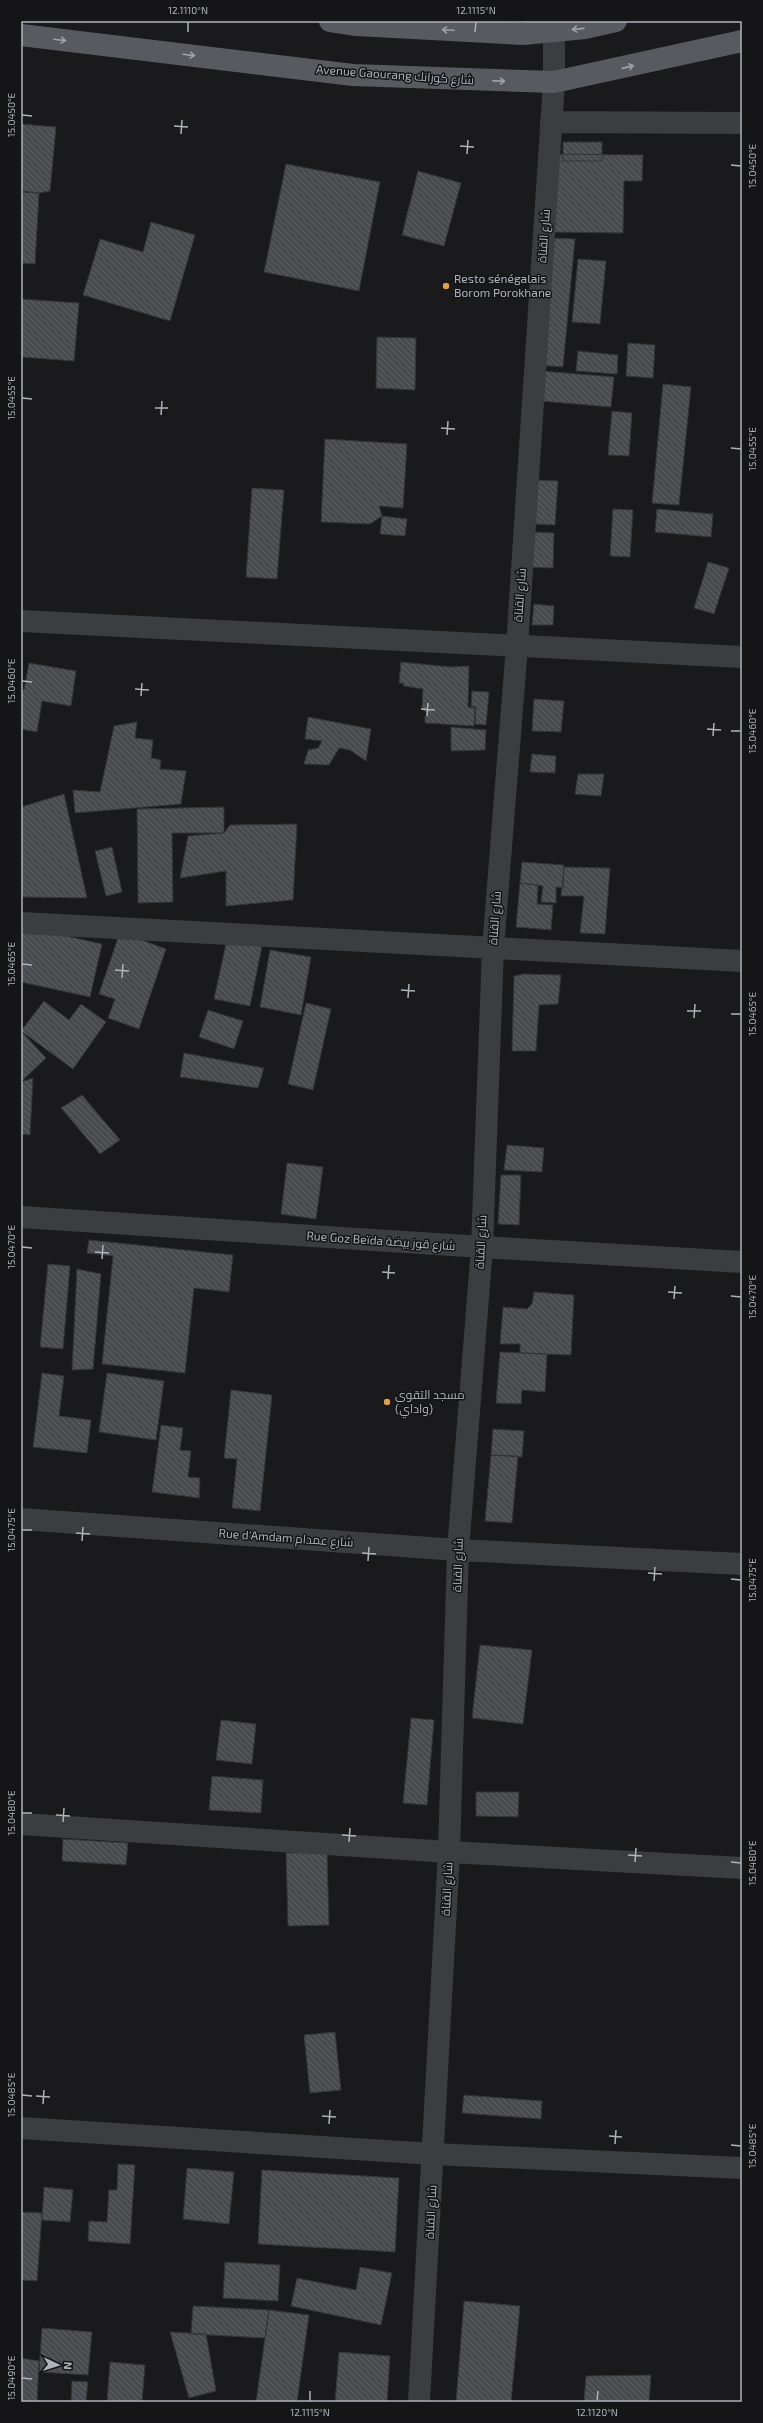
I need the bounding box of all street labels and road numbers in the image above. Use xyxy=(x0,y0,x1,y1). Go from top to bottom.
street label: Avenue Gaourang شارع كورانك xyxy=(316,62,475,89)
street label: شارع القناة xyxy=(534,208,554,264)
street label: شارع القناة xyxy=(510,567,530,623)
street label: شارع القناة xyxy=(485,890,505,946)
street label: شارع القناة xyxy=(472,1214,490,1269)
street label: Rue Goz Beïda شارع قوز بيضة xyxy=(306,1228,456,1254)
street label: Rue d'Amdam شارع عمدام xyxy=(218,1525,354,1551)
street label: شارع القناة xyxy=(449,1538,467,1592)
street label: شارع القناة xyxy=(438,1861,456,1916)
street label: شارع القناة xyxy=(422,2184,440,2239)

